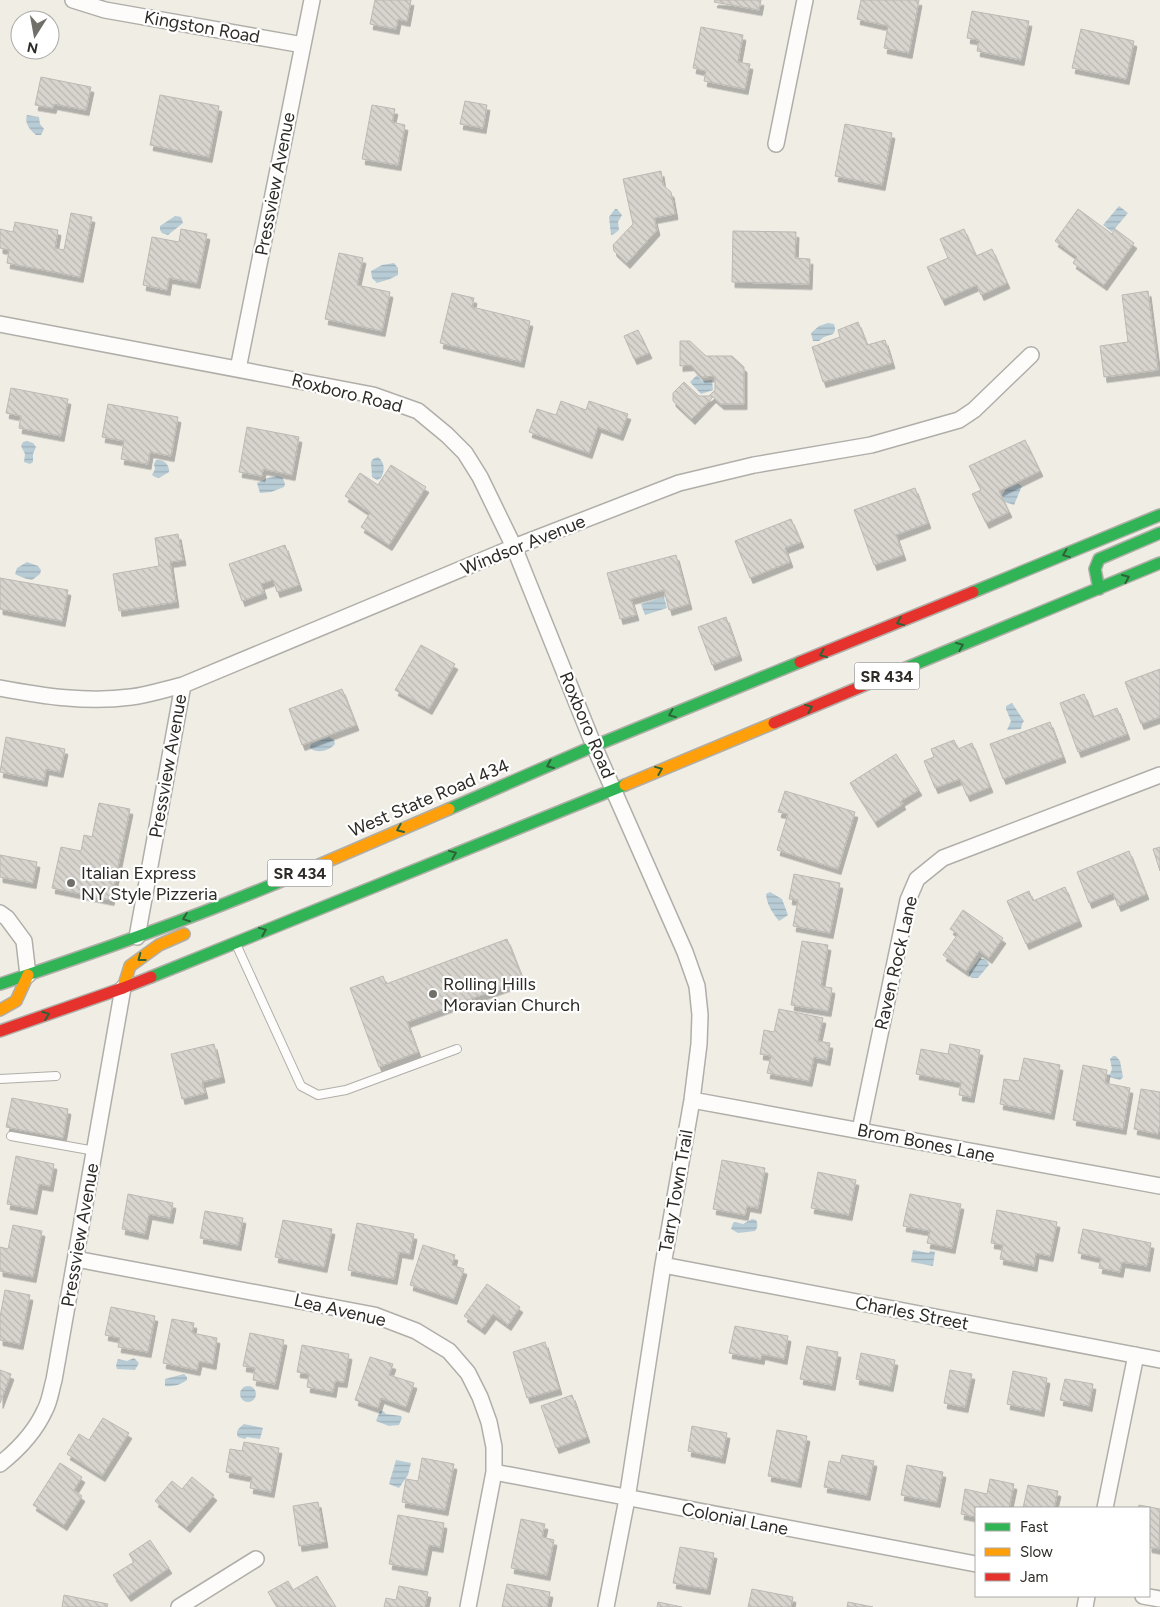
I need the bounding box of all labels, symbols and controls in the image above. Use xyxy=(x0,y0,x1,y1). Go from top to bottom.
street label: Kingston Road xyxy=(142,6,262,48)
north arrow xyxy=(10,10,60,60)
text: N xyxy=(26,38,40,57)
street label: Pressview Avenue xyxy=(250,110,300,258)
street label: Roxboro Road xyxy=(289,369,405,417)
street label: Windsor Avenue xyxy=(458,510,589,580)
one-way arrow xyxy=(1062,547,1071,558)
one-way arrow xyxy=(1121,573,1130,584)
one-way arrow xyxy=(896,616,905,627)
one-way arrow xyxy=(955,642,964,653)
one-way arrow xyxy=(819,647,828,658)
road number: SR 434 xyxy=(854,662,920,689)
street label: Roxboro Road xyxy=(555,668,619,782)
street label: Pressview Avenue xyxy=(145,692,192,840)
one-way arrow xyxy=(805,704,813,714)
one-way arrow xyxy=(668,708,677,719)
street label: West State Road 434 xyxy=(346,754,512,842)
one-way arrow xyxy=(546,758,555,769)
one-way arrow xyxy=(654,766,663,777)
one-way arrow xyxy=(397,824,405,834)
one-way arrow xyxy=(448,850,457,861)
road number: SR 434 xyxy=(268,860,332,886)
place label: Italian Express NY Style Pizzeria xyxy=(81,862,217,905)
marker: Italian Express NY Style Pizzeria xyxy=(65,877,77,889)
street label: Raven Rock Lane xyxy=(870,894,922,1032)
one-way arrow xyxy=(182,912,191,922)
one-way arrow xyxy=(258,927,267,938)
one-way arrow xyxy=(138,952,147,961)
place label: Rolling Hills Moravian Church xyxy=(443,973,580,1016)
marker: Rolling Hills Moravian Church xyxy=(427,988,439,1000)
one-way arrow xyxy=(41,1011,50,1021)
street label: Brom Bones Lane xyxy=(855,1119,997,1167)
street label: Tarry Town Trail xyxy=(654,1128,698,1254)
street label: Pressview Avenue xyxy=(57,1161,104,1309)
street label: Lea Avenue xyxy=(292,1289,388,1331)
street label: Charles Street xyxy=(853,1291,971,1335)
street label: Colonial Lane xyxy=(680,1498,790,1540)
legend xyxy=(975,1507,1150,1597)
text: Fast xyxy=(1020,1518,1049,1536)
text: Slow xyxy=(1020,1543,1053,1561)
text: Jam xyxy=(1020,1568,1048,1586)

